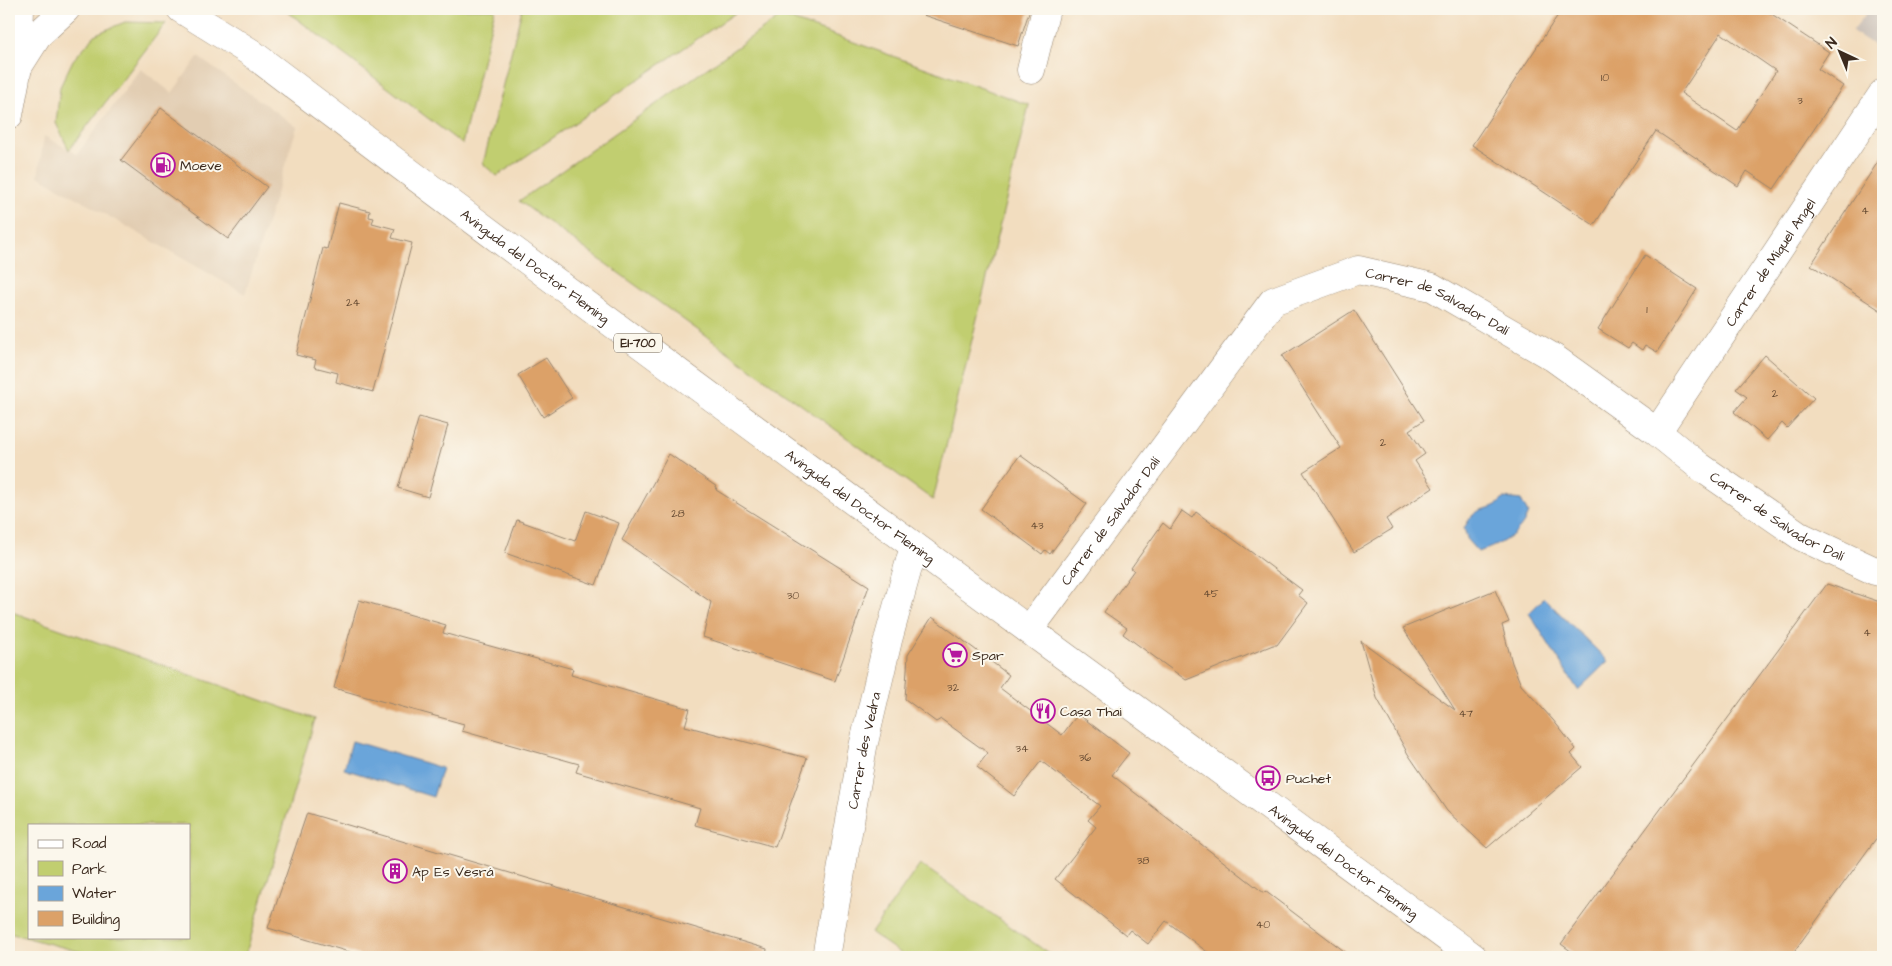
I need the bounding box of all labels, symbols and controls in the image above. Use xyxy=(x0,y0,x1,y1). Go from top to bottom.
north arrow xyxy=(1814,28,1864,78)
text: N xyxy=(1822,33,1842,54)
house number: 10 xyxy=(1601,70,1609,85)
house number: 3 xyxy=(1797,93,1803,108)
fuel station icon: Moeve xyxy=(150,152,176,178)
place label: Moeve xyxy=(180,156,222,176)
street label: Carrer de Miquel Angel xyxy=(1721,195,1821,331)
house number: 4 xyxy=(1861,203,1869,218)
street label: Avinguda del Doctor Fleming xyxy=(456,205,613,329)
street label: Carrer de Salvador Dalí xyxy=(1364,263,1513,341)
house number: 24 xyxy=(346,295,360,310)
house number: 1 xyxy=(1646,302,1648,317)
road number: EI-700 xyxy=(614,333,662,352)
house number: 2 xyxy=(1772,386,1779,401)
house number: 2 xyxy=(1380,435,1387,450)
street label: Avinguda del Doctor Fleming xyxy=(781,445,939,569)
street label: Carrer de Salvador Dalí xyxy=(1056,452,1166,590)
street label: Carrer de Salvador Dalí xyxy=(1705,467,1848,567)
house number: 28 xyxy=(671,506,685,521)
house number: 43 xyxy=(1030,518,1044,533)
house number: 45 xyxy=(1203,586,1219,601)
house number: 30 xyxy=(787,588,799,603)
house number: 4 xyxy=(1863,625,1871,640)
supermarket icon: Spar xyxy=(942,642,968,668)
place label: Spar xyxy=(972,646,1004,666)
house number: 32 xyxy=(947,680,960,695)
street label: Carrer des Vedra xyxy=(843,690,887,811)
restaurant icon: Casa Thai xyxy=(1030,698,1056,724)
place label: Casa Thai xyxy=(1060,702,1122,722)
house number: 47 xyxy=(1459,706,1473,721)
house number: 34 xyxy=(1015,741,1029,756)
house number: 36 xyxy=(1079,750,1091,765)
bus stop icon: Puchet xyxy=(1255,765,1281,791)
place label: Puchet xyxy=(1286,769,1331,789)
street label: Avinguda del Doctor Fleming xyxy=(1264,800,1422,924)
legend xyxy=(28,824,190,938)
text: Road xyxy=(72,833,107,854)
house number: 38 xyxy=(1137,853,1149,868)
building icon: Ap Es Vesrá xyxy=(382,858,408,884)
text: Park xyxy=(72,859,107,880)
place label: Ap Es Vesrá xyxy=(412,862,494,882)
text: Water xyxy=(72,883,116,904)
text: Building xyxy=(72,909,120,931)
house number: 40 xyxy=(1256,917,1270,932)

